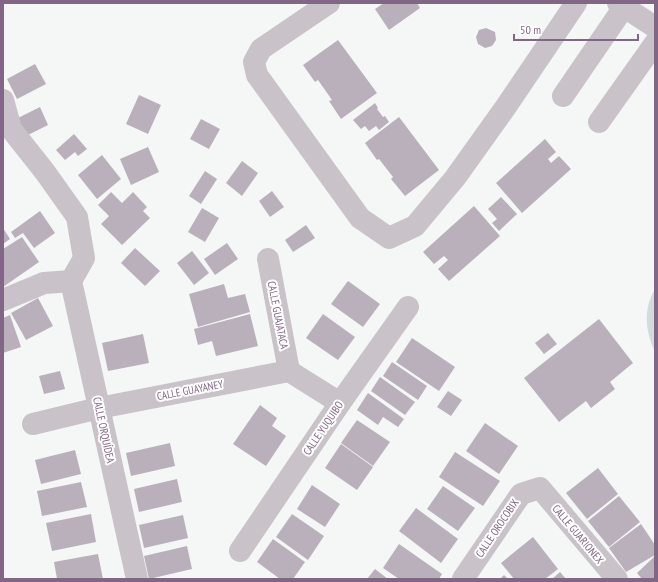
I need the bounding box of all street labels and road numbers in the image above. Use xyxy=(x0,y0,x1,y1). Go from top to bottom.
street label: CALLE GUAJATACA xyxy=(265,280,292,351)
street label: CALLE GUAYANEY xyxy=(156,377,224,403)
street label: CALLE ORQUÍDEA xyxy=(90,396,118,465)
street label: CALLE YUQUIBO xyxy=(300,398,346,458)
street label: CALLE OROCOBIX xyxy=(472,496,522,560)
street label: CALLE GUARIONEX xyxy=(549,502,607,567)

